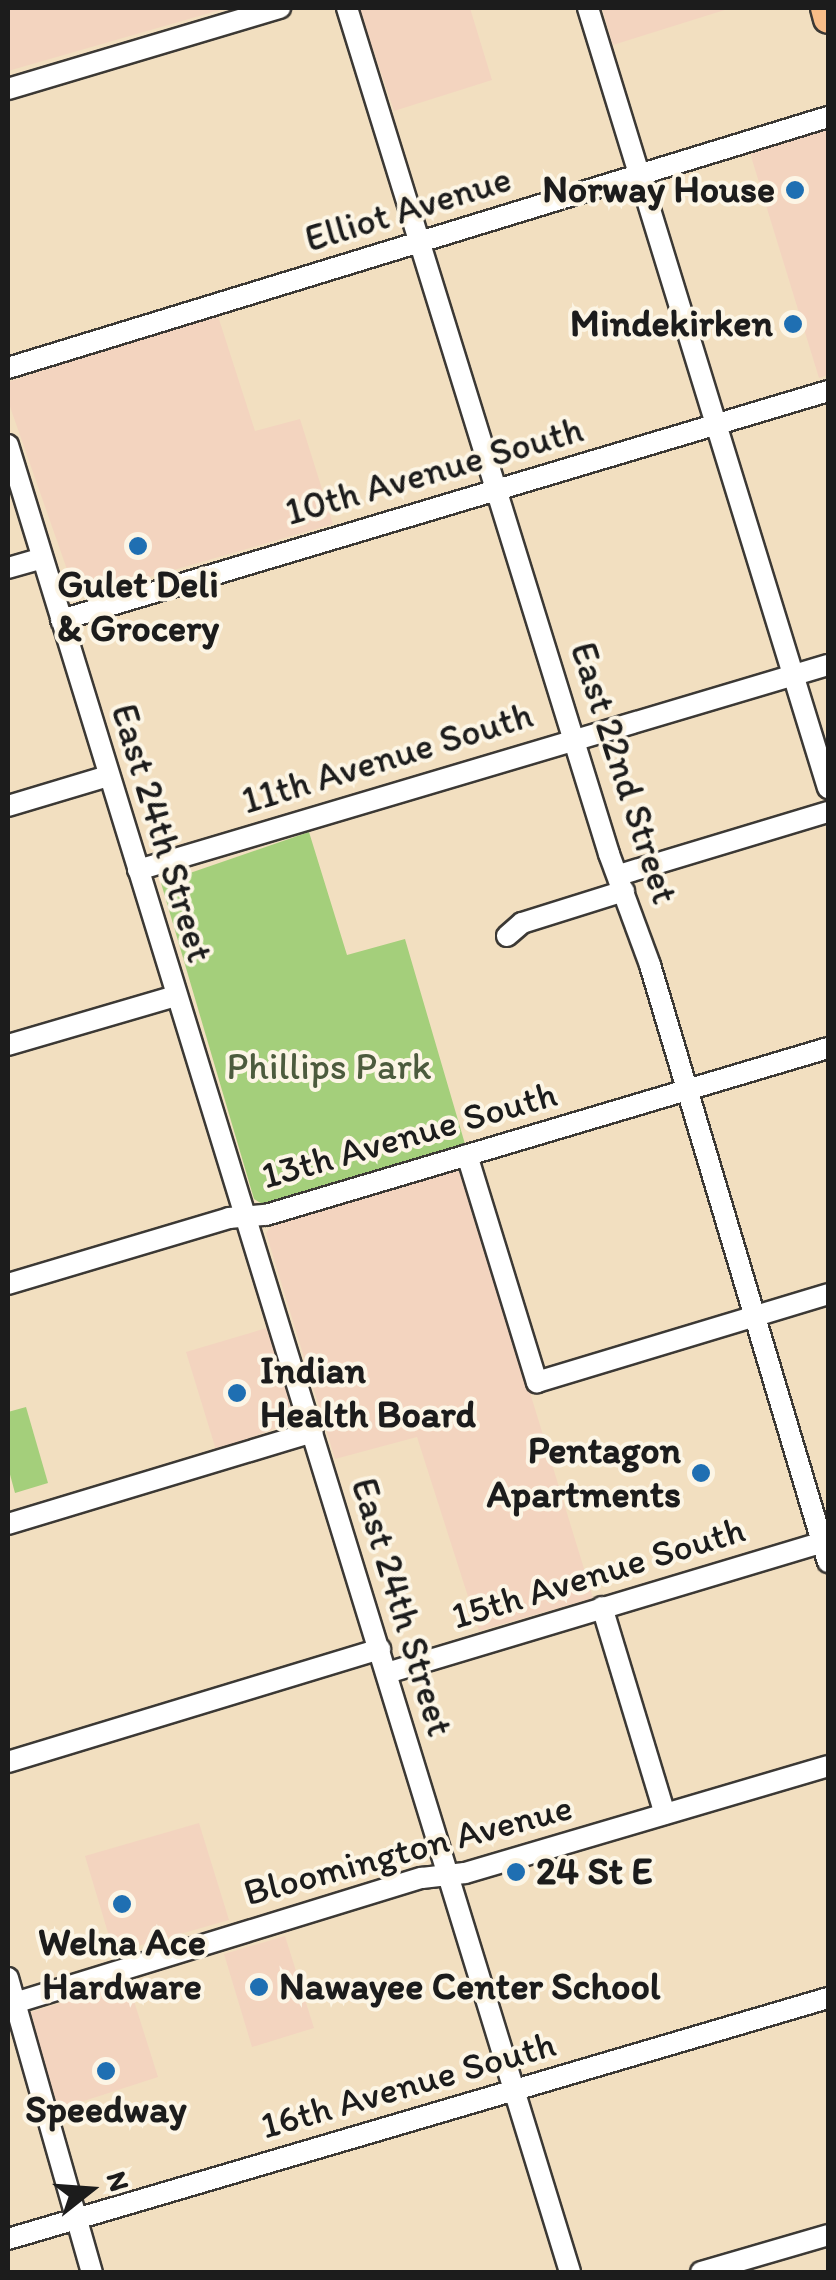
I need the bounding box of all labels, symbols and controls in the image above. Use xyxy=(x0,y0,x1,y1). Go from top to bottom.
street label: Elliot Avenue xyxy=(299,156,517,262)
place label: Norway House xyxy=(542,167,775,213)
marker: Norway House xyxy=(784,179,806,201)
place label: Mindekirken xyxy=(570,301,773,347)
marker: Mindekirken xyxy=(782,313,804,335)
street label: 10th Avenue South xyxy=(281,407,587,535)
marker: Gulet Deli & Grocery xyxy=(127,535,149,557)
place label: Gulet Deli & Grocery xyxy=(57,562,219,652)
street label: East 22nd Street xyxy=(560,637,688,909)
street label: 11th Avenue South xyxy=(237,692,537,824)
street label: East 24th Street xyxy=(101,699,223,967)
park label: Phillips Park xyxy=(227,1044,431,1090)
street label: 13th Avenue South xyxy=(257,1071,561,1199)
place label: Indian Health Board xyxy=(260,1348,475,1438)
marker: Indian Health Board xyxy=(224,1380,250,1406)
place label: Pentagon Apartments xyxy=(487,1428,681,1518)
marker: Pentagon Apartments xyxy=(690,1462,712,1484)
street label: East 24th Street xyxy=(341,1473,463,1741)
street label: 15th Avenue South xyxy=(447,1507,749,1639)
street label: Bloomington Avenue xyxy=(239,1784,577,1916)
place label: 24 St E xyxy=(536,1849,653,1895)
marker: 24 St E xyxy=(505,1861,527,1883)
marker: Welna Ace Hardware xyxy=(111,1893,133,1915)
place label: Welna Ace Hardware xyxy=(38,1920,206,2010)
place label: Nawayee Center School xyxy=(279,1964,660,2010)
marker: Nawayee Center School xyxy=(248,1976,270,1998)
street label: 16th Avenue South xyxy=(256,2021,560,2149)
marker: Speedway xyxy=(95,2060,117,2082)
place label: Speedway xyxy=(25,2087,187,2133)
north arrow xyxy=(40,2140,140,2240)
text: N xyxy=(100,2167,138,2195)

